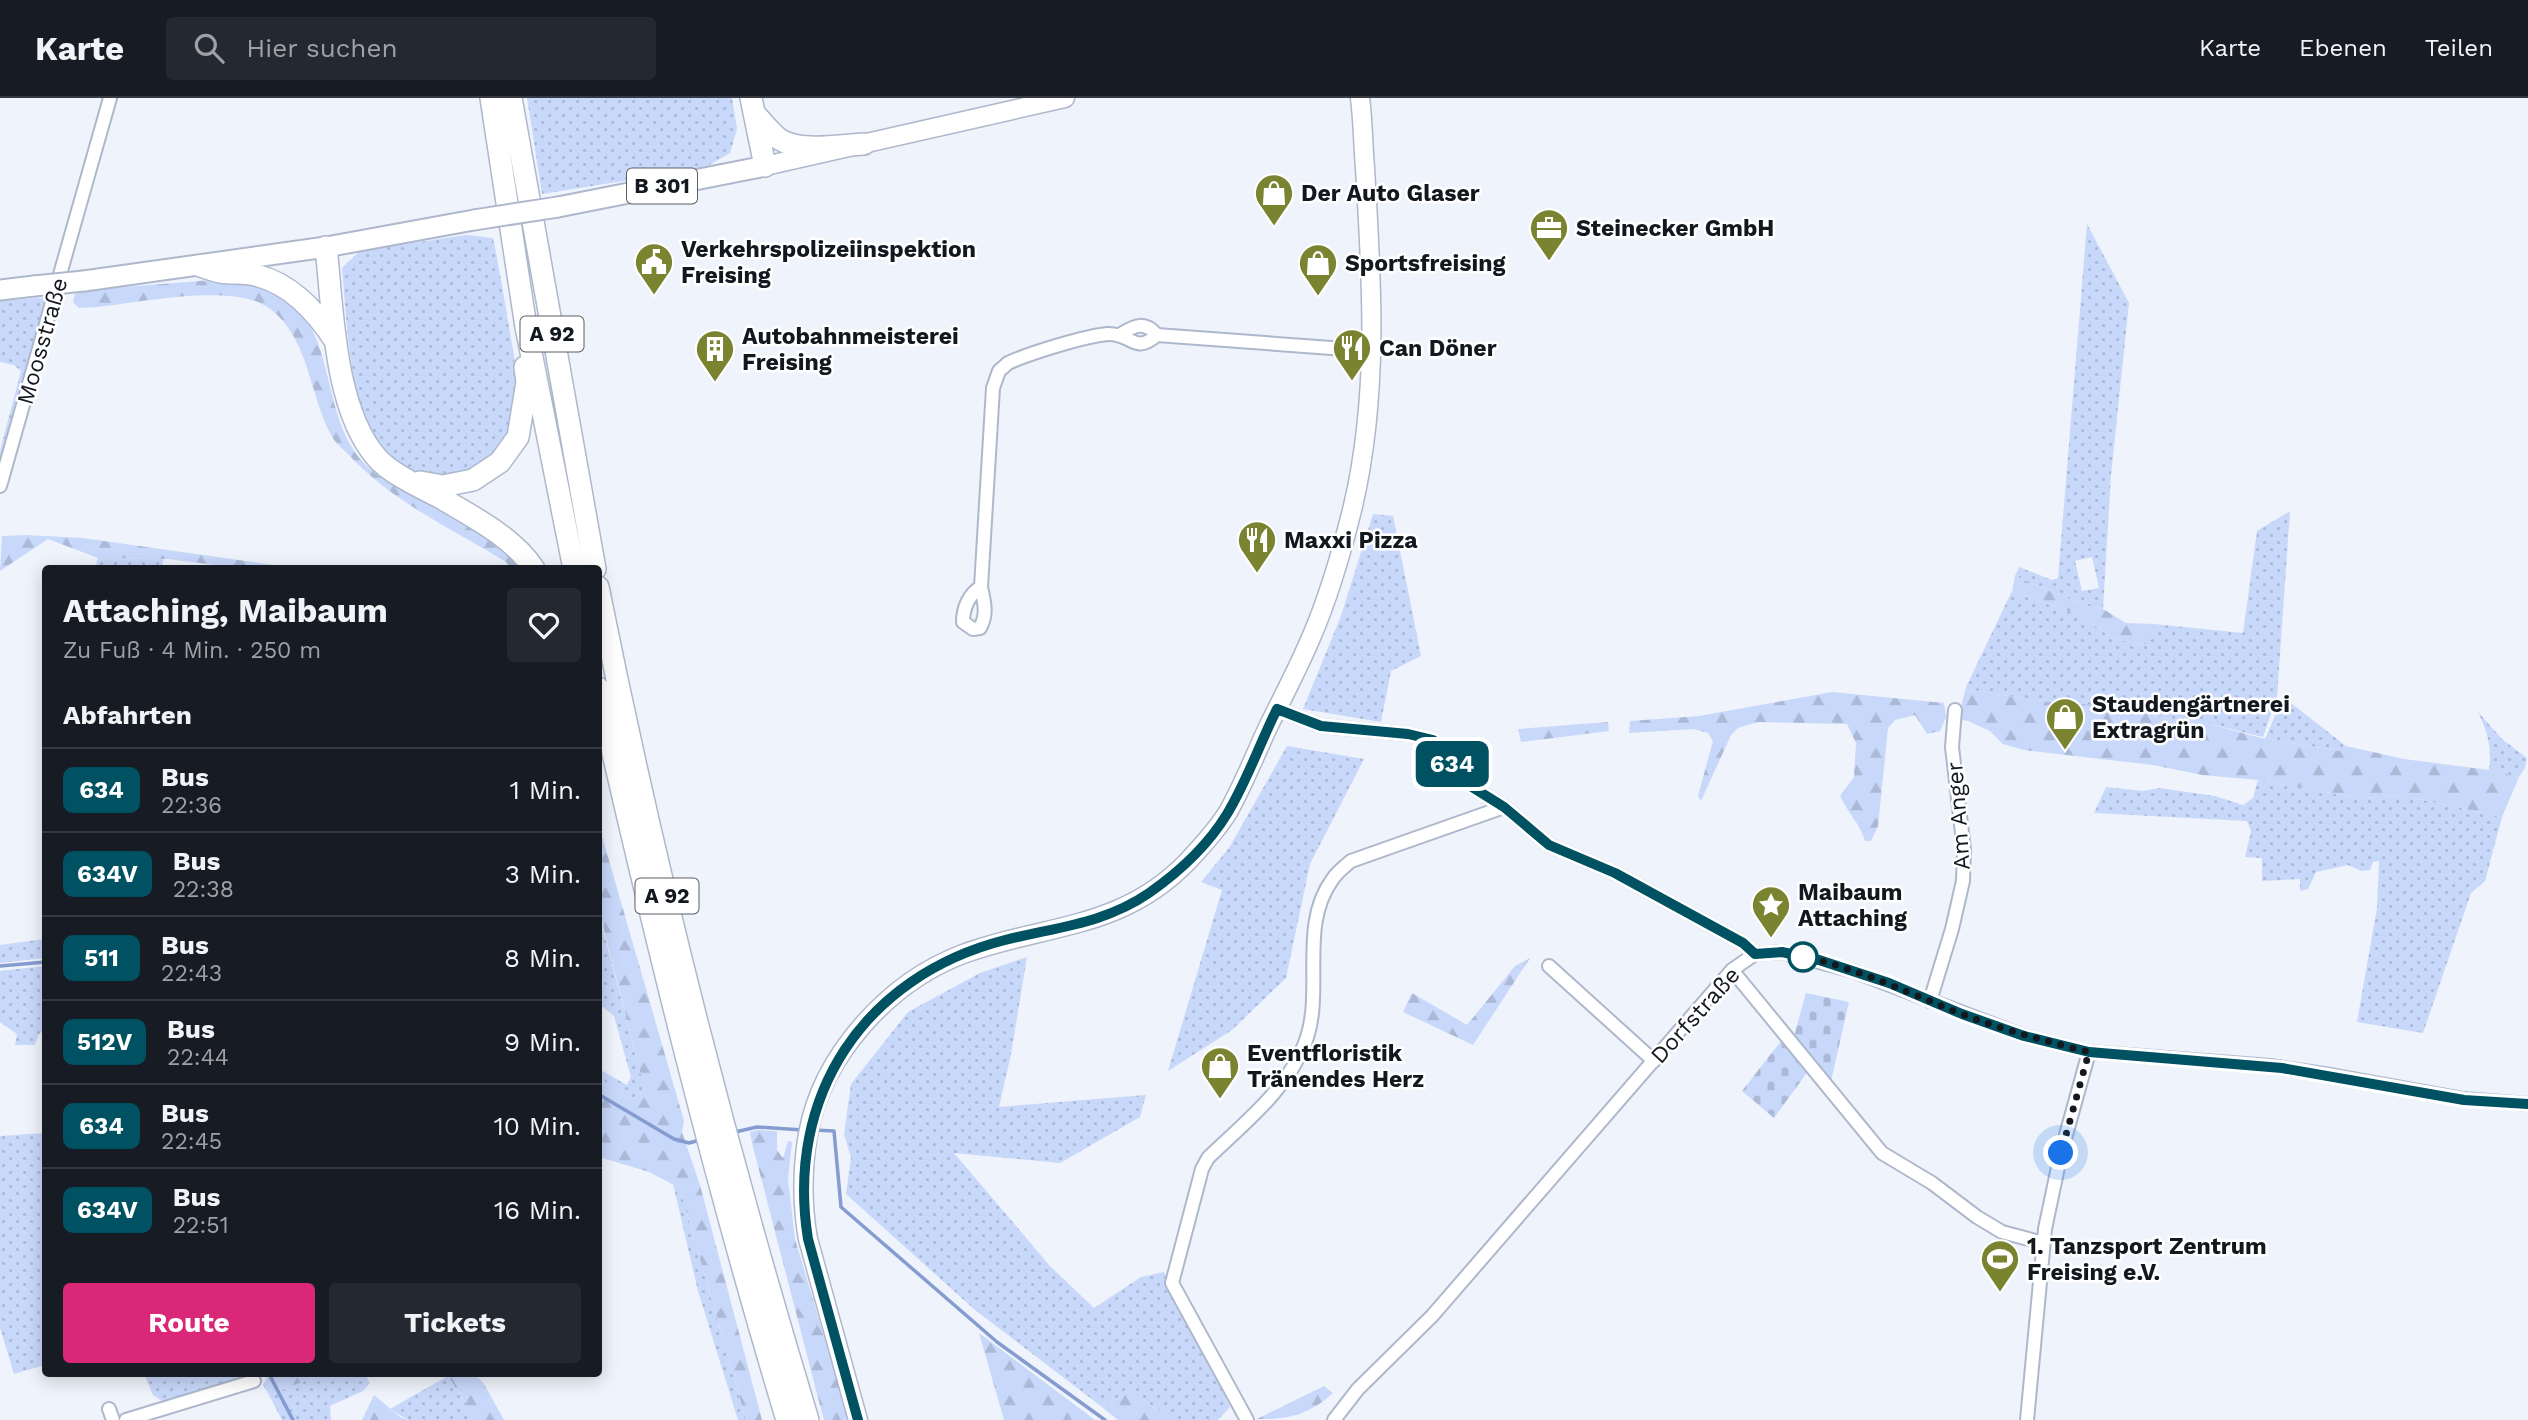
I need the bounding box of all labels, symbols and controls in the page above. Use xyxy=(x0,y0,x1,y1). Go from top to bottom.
search box xyxy=(166,17,656,80)
text: Karte xyxy=(35,29,124,68)
icon: search xyxy=(190,29,228,67)
text: Hier suchen xyxy=(246,33,398,63)
text: Karte xyxy=(2199,34,2261,62)
text: Ebenen xyxy=(2299,34,2387,62)
text: Teilen xyxy=(2425,34,2493,62)
road number: B 301 xyxy=(627,168,697,204)
shop icon: Der Auto Glaser xyxy=(1253,172,1295,227)
place label: Der Auto Glaser xyxy=(1301,180,1480,207)
office icon: Steinecker GmbH xyxy=(1528,207,1570,262)
place label: Steinecker GmbH xyxy=(1576,215,1774,242)
place label: Verkehrspolizeiinspektion Freising xyxy=(681,236,976,289)
public building icon: Verkehrspolizeiinspektion Freising xyxy=(633,241,675,296)
shop icon: Sportsfreising xyxy=(1297,242,1339,297)
place label: Sportsfreising xyxy=(1345,250,1505,277)
street label: Moosstraße xyxy=(12,275,73,408)
road number: A 92 xyxy=(520,316,584,352)
place label: Autobahnmeisterei Freising xyxy=(742,323,959,376)
restaurant icon: Can Döner xyxy=(1331,327,1373,382)
building icon: Autobahnmeisterei Freising xyxy=(694,328,736,383)
place label: Can Döner xyxy=(1379,335,1497,362)
restaurant icon: Maxxi Pizza xyxy=(1236,519,1278,574)
place label: Maxxi Pizza xyxy=(1284,527,1418,554)
button: heart xyxy=(507,588,581,662)
text: Attaching, Maibaum xyxy=(63,591,388,630)
text: Zu Fuß · 4 Min. · 250 m xyxy=(63,637,321,664)
place label: Staudengärtnerei Extragrün xyxy=(2092,691,2290,744)
shop icon: Staudengärtnerei Extragrün xyxy=(2044,696,2086,751)
text: Abfahrten xyxy=(63,700,192,730)
line badge: 634 xyxy=(1412,741,1492,787)
text: 634 xyxy=(1430,750,1474,778)
street label: Am Anger xyxy=(1941,761,1976,871)
text: Bus xyxy=(161,762,209,792)
text: 1 Min. xyxy=(510,775,581,805)
text: 634 xyxy=(79,776,124,804)
text: 22:36 xyxy=(161,792,222,819)
text: Bus xyxy=(173,846,220,876)
text: 3 Min. xyxy=(505,859,581,889)
text: 634V xyxy=(77,860,138,888)
text: 22:38 xyxy=(173,876,234,903)
road number: A 92 xyxy=(636,878,698,914)
place label: Maibaum Attaching xyxy=(1798,879,1907,932)
place icon: Maibaum Attaching xyxy=(1750,884,1792,939)
text: Bus xyxy=(161,930,209,960)
unlabelled marker xyxy=(1788,942,1818,972)
text: 8 Min. xyxy=(504,943,581,973)
text: 511 xyxy=(84,944,119,972)
text: 22:43 xyxy=(161,960,222,987)
street label: Dorfstraße xyxy=(1645,962,1746,1069)
text: Bus xyxy=(167,1014,215,1044)
text: 9 Min. xyxy=(504,1027,581,1057)
text: 512V xyxy=(77,1028,132,1056)
place label: Eventfloristik Tränendes Herz xyxy=(1247,1040,1424,1093)
text: 22:44 xyxy=(167,1044,229,1071)
shop icon: Eventfloristik Tränendes Herz xyxy=(1199,1045,1241,1100)
text: Bus xyxy=(161,1098,209,1128)
text: 10 Min. xyxy=(494,1111,581,1141)
text: 634 xyxy=(79,1112,124,1140)
text: 22:45 xyxy=(161,1128,222,1155)
your location xyxy=(2043,1135,2078,1170)
text: Bus xyxy=(173,1182,220,1212)
text: 16 Min. xyxy=(494,1195,581,1225)
text: 634V xyxy=(77,1196,138,1224)
text: 22:51 xyxy=(173,1212,229,1239)
place label: 1. Tanzsport Zentrum Freising e.V. xyxy=(2027,1233,2267,1286)
sports icon: 1. Tanzsport Zentrum Freising e.V. xyxy=(1979,1238,2021,1293)
button: Route xyxy=(63,1283,315,1363)
button: Tickets xyxy=(329,1283,581,1363)

